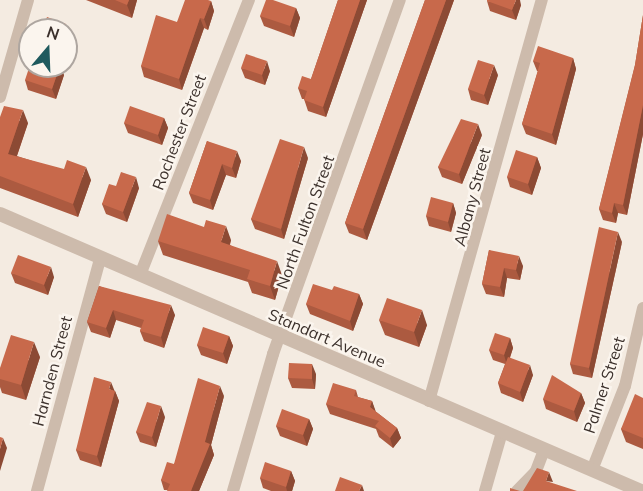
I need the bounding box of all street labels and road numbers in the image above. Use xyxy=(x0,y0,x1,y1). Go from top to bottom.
street label: Rochester Street xyxy=(148,71,210,193)
street label: Albany Street xyxy=(450,146,494,248)
street label: North Fulton Street xyxy=(272,153,338,291)
street label: Standart Avenue xyxy=(266,305,388,371)
street label: Harnden Street xyxy=(28,314,76,428)
street label: Palmer Street xyxy=(579,334,629,436)

